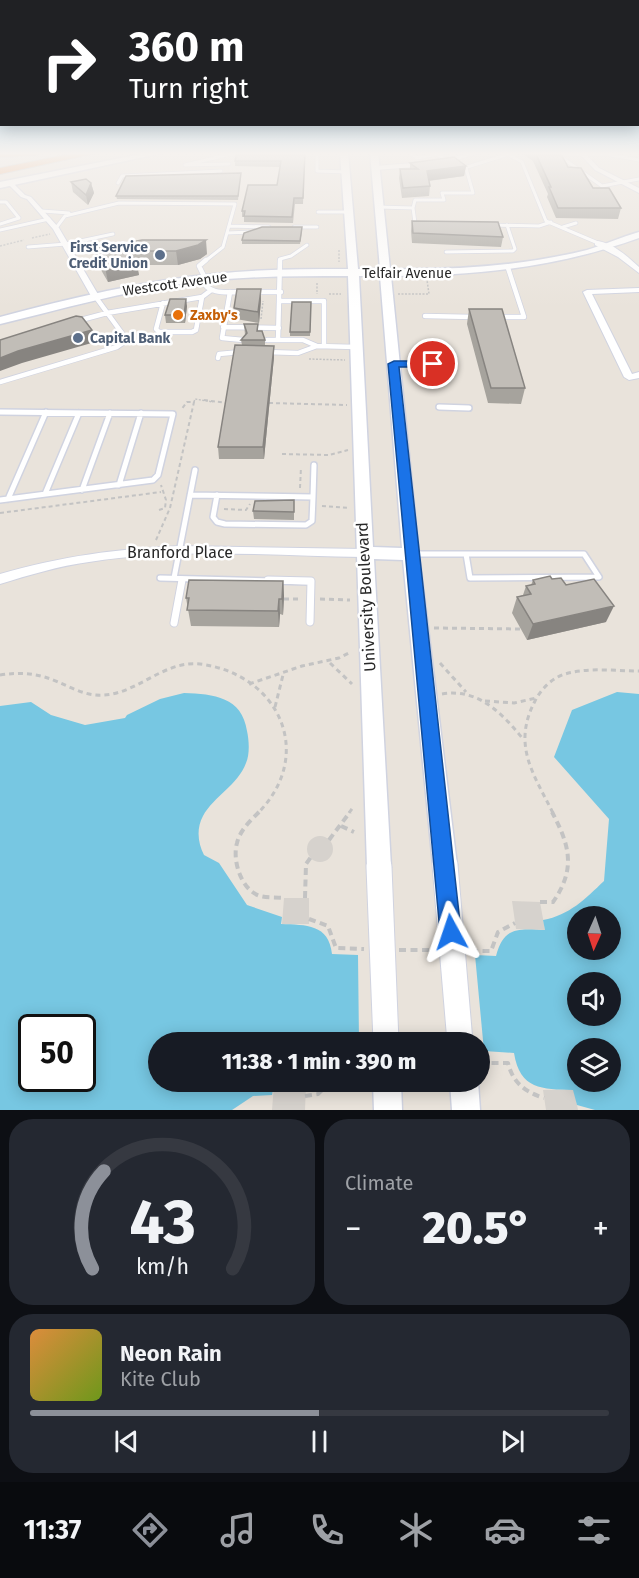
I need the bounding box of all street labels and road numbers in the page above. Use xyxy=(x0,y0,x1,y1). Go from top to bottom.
street label: Telfair Avenue xyxy=(362,265,452,282)
street label: Westcott Avenue xyxy=(122,268,228,300)
street label: University Boulevard xyxy=(353,522,379,672)
street label: Branford Place xyxy=(127,543,233,562)

